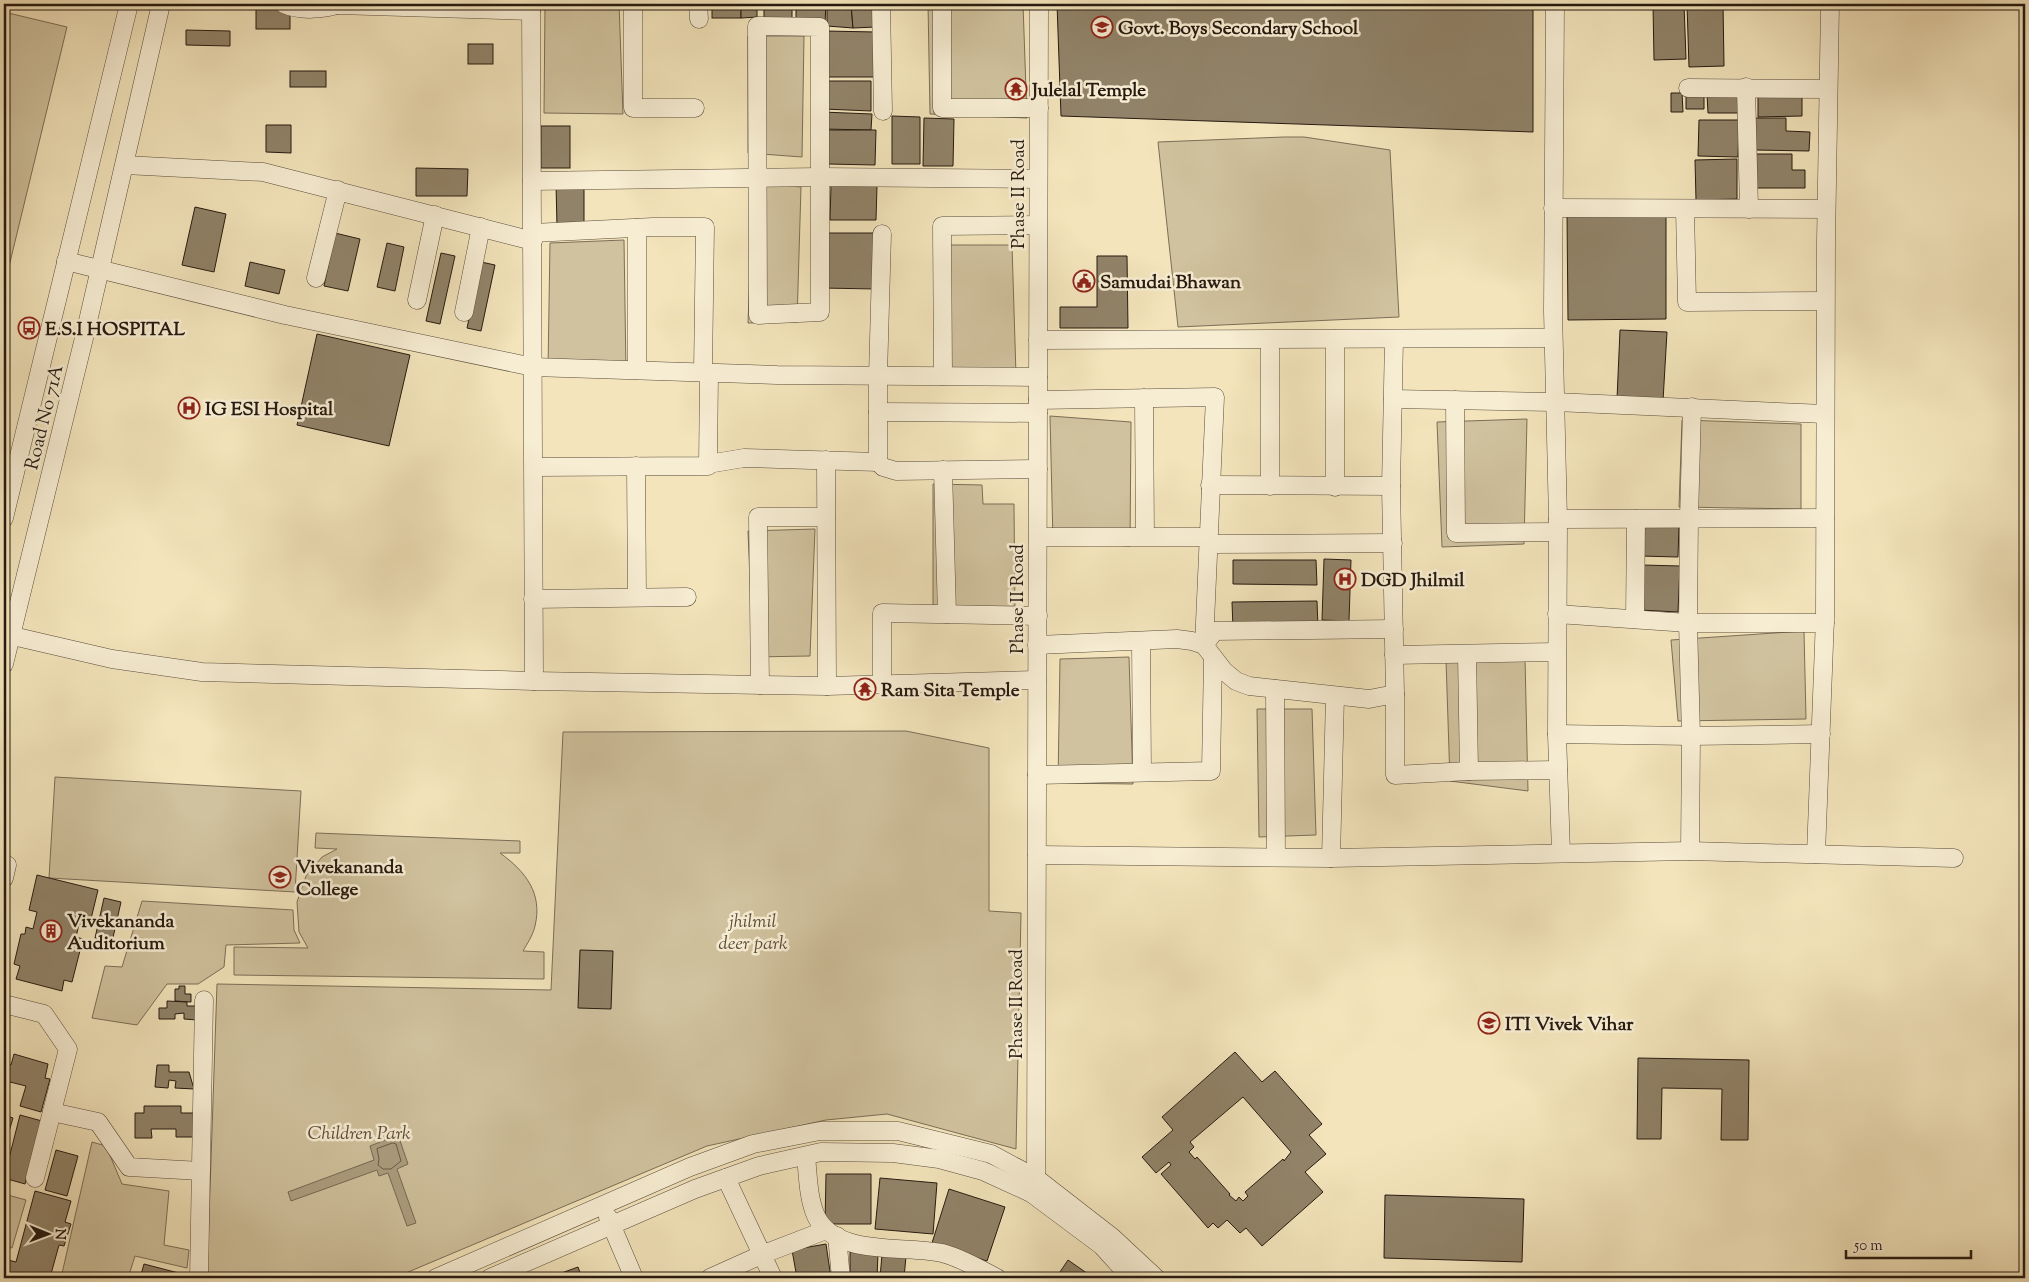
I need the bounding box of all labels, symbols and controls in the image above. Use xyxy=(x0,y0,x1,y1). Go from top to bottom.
school or university icon: Govt. Boys Secondary School xyxy=(1090,15,1114,39)
place label: Govt. Boys Secondary School xyxy=(1118,16,1359,43)
temple icon: Julelal Temple xyxy=(1004,77,1028,101)
place label: Julelal Temple xyxy=(1030,78,1146,105)
street label: Phase II Road xyxy=(1006,139,1033,249)
public building icon: Samudai Bhawan xyxy=(1072,269,1096,293)
place label: Samudai Bhawan xyxy=(1100,270,1242,297)
bus stop icon: E.S.I HOSPITAL xyxy=(17,316,41,340)
place label: E.S.I HOSPITAL xyxy=(45,317,185,344)
street label: Road No 71A xyxy=(19,362,72,473)
hospital icon: IG ESI Hospital xyxy=(177,396,201,420)
place label: IG ESI Hospital xyxy=(205,397,334,424)
street label: Phase II Road xyxy=(1005,544,1032,654)
hospital icon: DGD Jhilmil xyxy=(1333,567,1357,591)
place label: DGD Jhilmil xyxy=(1361,568,1465,595)
temple icon: Ram Sita Temple xyxy=(853,677,877,701)
place label: Ram Sita Temple xyxy=(881,678,1020,705)
place label: Vivekananda College xyxy=(296,855,404,904)
school or university icon: Vivekananda College xyxy=(268,865,292,889)
place label: Vivekananda Auditorium xyxy=(67,909,175,958)
park label: jhilmil deer park xyxy=(718,909,788,958)
building icon: Vivekananda Auditorium xyxy=(39,919,63,943)
street label: Phase II Road xyxy=(1004,949,1031,1059)
school or university icon: ITI Vivek Vihar xyxy=(1477,1011,1501,1035)
place label: ITI Vivek Vihar xyxy=(1505,1012,1634,1039)
park label: Children Park xyxy=(307,1121,411,1148)
north arrow xyxy=(22,1210,72,1260)
scale bar xyxy=(1846,1227,1972,1259)
text: N xyxy=(49,1228,69,1240)
text: 50 m xyxy=(1853,1236,1883,1257)

